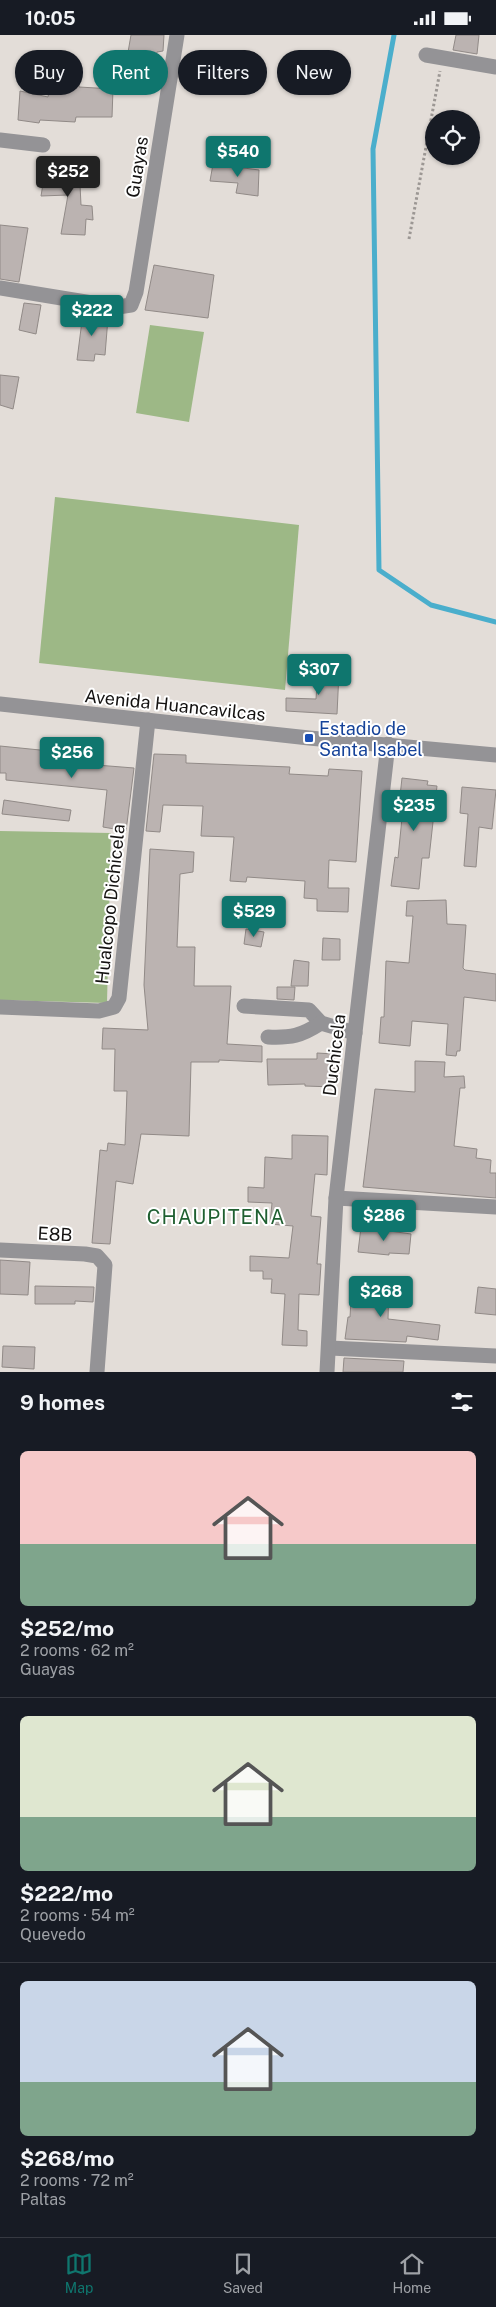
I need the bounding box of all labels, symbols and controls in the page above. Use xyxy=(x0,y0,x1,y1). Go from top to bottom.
text: 10:05 xyxy=(25,7,76,29)
chip: Buy xyxy=(15,50,83,95)
chip: Rent xyxy=(93,50,168,95)
chip: Filters xyxy=(178,50,267,95)
chip: New xyxy=(277,50,351,95)
map controls xyxy=(425,110,480,165)
button: locate xyxy=(425,110,480,165)
street label: Guayas xyxy=(122,135,152,199)
pin: $540 xyxy=(208,135,268,178)
text: $540 xyxy=(217,142,259,161)
pin: $252 xyxy=(38,155,98,198)
text: $252 xyxy=(47,162,89,181)
pin: $222 xyxy=(62,295,122,337)
text: $222 xyxy=(71,301,113,320)
pin: $307 xyxy=(289,653,349,696)
text: $307 xyxy=(298,660,340,679)
street label: Avenida Huancavilcas xyxy=(83,685,267,725)
place label: Estadio de Santa Isabel xyxy=(319,718,423,760)
marker: Estadio de Santa Isabel xyxy=(303,732,315,744)
pin: $256 xyxy=(42,737,102,779)
text: $256 xyxy=(51,743,93,762)
pin: $235 xyxy=(384,789,444,832)
text: $235 xyxy=(393,796,435,815)
street label: Hualcopo Dichicela xyxy=(91,823,129,985)
pin: $529 xyxy=(224,895,284,938)
text: $529 xyxy=(233,902,275,921)
street label: Duchicela xyxy=(319,1013,349,1097)
pin: $286 xyxy=(354,1199,414,1242)
district label: CHAUPITENA xyxy=(147,1205,285,1229)
text: $286 xyxy=(363,1206,405,1225)
street label: E8B xyxy=(37,1223,73,1245)
pin: $268 xyxy=(351,1275,411,1318)
text: $268 xyxy=(360,1282,402,1301)
icon: filters xyxy=(448,1388,476,1416)
text: 9 homes xyxy=(20,1390,105,1415)
icon: home xyxy=(203,1483,293,1573)
text: $252/mo xyxy=(20,1616,114,1641)
text: 2 rooms · 62 m² xyxy=(20,1641,134,1660)
text: Guayas xyxy=(20,1660,75,1679)
icon: home xyxy=(203,1749,293,1839)
text: $222/mo xyxy=(20,1881,113,1906)
text: 2 rooms · 54 m² xyxy=(20,1906,135,1925)
text: Quevedo xyxy=(20,1925,86,1944)
icon: home xyxy=(203,2014,293,2104)
text: $268/mo xyxy=(20,2146,114,2171)
text: 2 rooms · 72 m² xyxy=(20,2171,134,2190)
text: Paltas xyxy=(20,2190,66,2209)
tab: Map xyxy=(65,2250,93,2296)
tab: Saved xyxy=(223,2250,263,2296)
tab: Home xyxy=(393,2250,431,2296)

